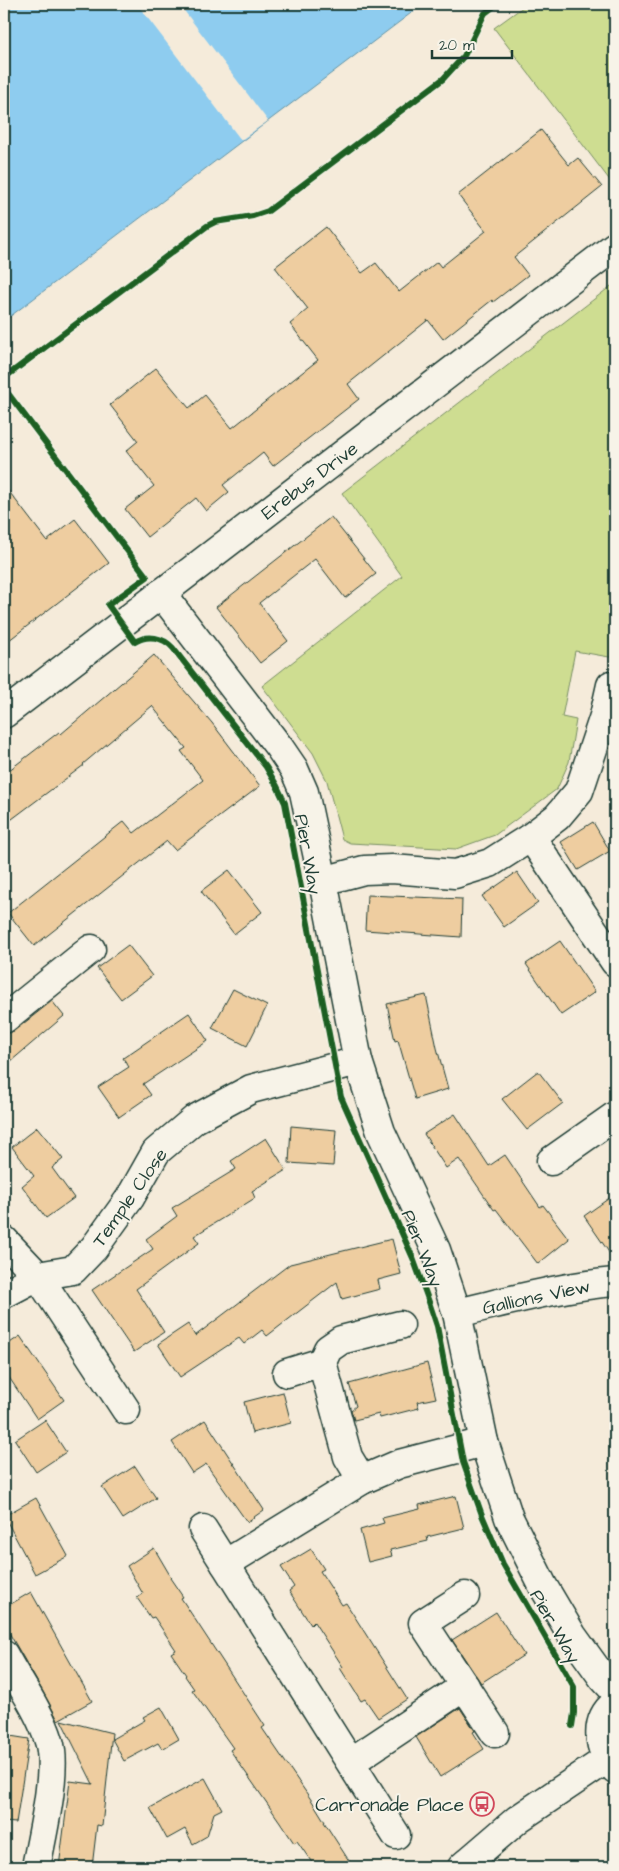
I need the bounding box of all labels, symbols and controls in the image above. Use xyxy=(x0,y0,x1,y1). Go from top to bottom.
scale bar xyxy=(432,28,512,60)
text: 20 m xyxy=(439,35,475,56)
street label: Erebus Drive xyxy=(256,436,364,527)
street label: Pier Way xyxy=(286,812,328,897)
street label: Temple Close xyxy=(86,1143,174,1253)
street label: Pier Way xyxy=(393,1206,450,1292)
street label: Gallions View xyxy=(480,1273,593,1322)
street label: Pier Way xyxy=(522,1585,587,1670)
bus stop icon: Carronade Place xyxy=(469,1791,495,1817)
place label: Carronade Place xyxy=(315,1792,464,1819)

